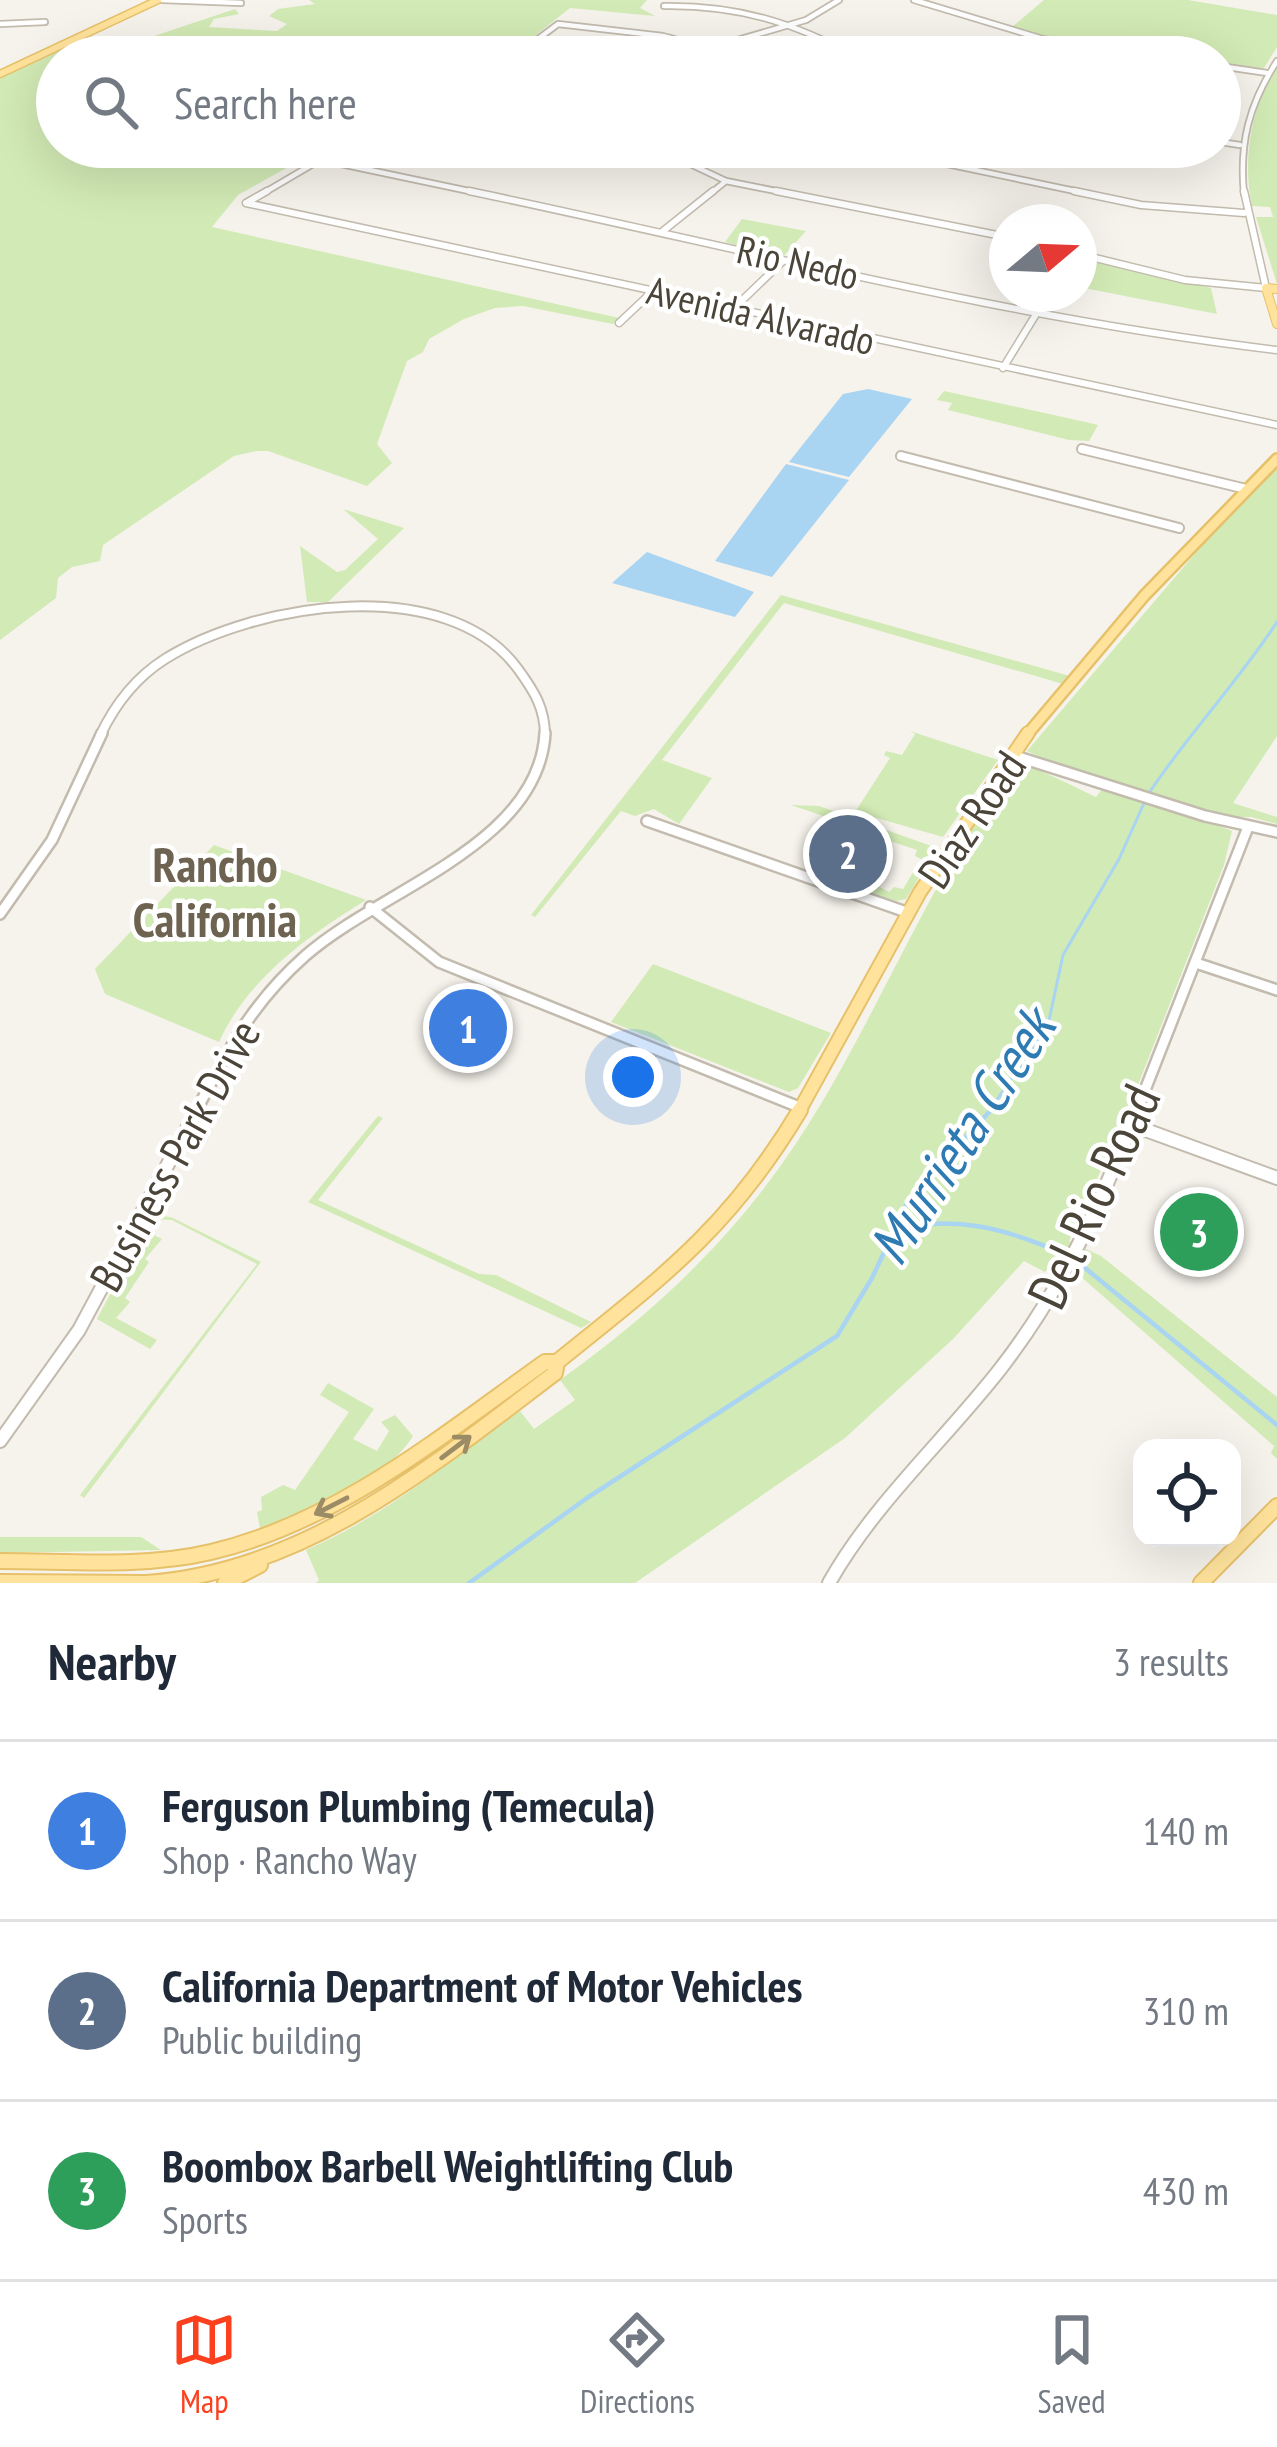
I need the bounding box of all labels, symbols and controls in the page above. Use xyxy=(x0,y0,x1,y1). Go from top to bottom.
search box xyxy=(36,36,1241,168)
icon: search xyxy=(78,69,144,135)
text: Search here xyxy=(174,73,357,131)
north arrow xyxy=(989,204,1097,312)
street label: Rio Nedo xyxy=(732,223,864,301)
street label: Avenida Alvarado xyxy=(642,264,880,366)
street label: Diaz Road xyxy=(904,739,1038,899)
pin: 2 xyxy=(809,809,887,899)
district label: Rancho California xyxy=(133,833,297,950)
pin: 1 xyxy=(429,983,507,1073)
water label: Murrieta Creek xyxy=(851,990,1074,1277)
street label: Business Park Drive xyxy=(76,1009,272,1301)
your location xyxy=(603,1047,663,1107)
street label: Del Rio Road xyxy=(1011,1073,1175,1319)
pin: 3 xyxy=(1160,1187,1238,1277)
one-way arrow xyxy=(439,1435,472,1461)
map controls xyxy=(1133,1439,1241,1547)
button: locate xyxy=(1133,1439,1241,1547)
one-way arrow xyxy=(314,1496,350,1519)
text: Nearby xyxy=(48,1628,176,1694)
text: 3 results xyxy=(1113,1636,1229,1687)
text: Ferguson Plumbing (Temecula) xyxy=(162,1776,656,1834)
text: 1 xyxy=(78,1805,96,1856)
text: 140 m xyxy=(1143,1805,1229,1856)
text: Shop · Rancho Way xyxy=(162,1834,417,1885)
text: California Department of Motor Vehicles xyxy=(162,1956,803,2014)
text: 2 xyxy=(78,1985,96,2036)
text: 310 m xyxy=(1143,1985,1229,2036)
text: Public building xyxy=(162,2014,362,2065)
text: Boombox Barbell Weightlifting Club xyxy=(162,2136,733,2194)
text: 3 xyxy=(78,2165,96,2216)
text: 430 m xyxy=(1143,2165,1229,2216)
text: Sports xyxy=(162,2194,248,2245)
tab: Map xyxy=(171,2307,237,2422)
tab: Directions xyxy=(580,2307,695,2422)
tab: Saved xyxy=(1038,2307,1106,2422)

